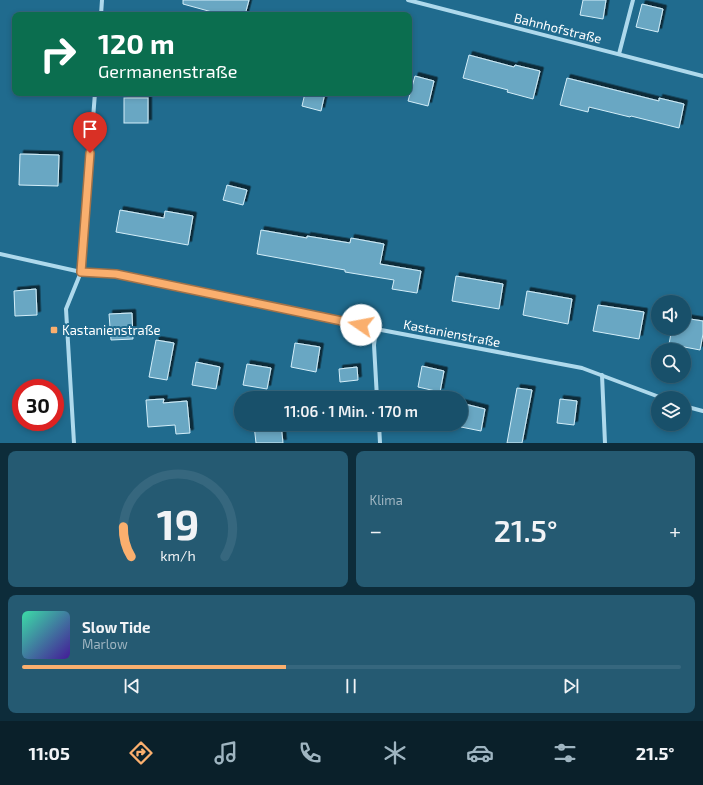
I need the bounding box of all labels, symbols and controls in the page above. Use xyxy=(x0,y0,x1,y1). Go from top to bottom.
street label: Bahnhofstraße xyxy=(512,9,604,47)
text: 120 m xyxy=(98,26,175,60)
icon: right xyxy=(32,28,84,80)
text: Germanenstraße xyxy=(98,60,237,82)
pin xyxy=(73,112,107,153)
icon: arrive xyxy=(79,118,101,140)
map controls xyxy=(651,295,691,431)
button: sound xyxy=(651,295,691,335)
position arrow xyxy=(340,304,382,346)
street label: Kastanienstraße xyxy=(402,316,502,350)
place label: Kastanienstraße xyxy=(62,322,161,338)
marker: Kastanienstraße xyxy=(49,325,59,335)
button: search xyxy=(651,343,691,383)
speed limit sign: 30 xyxy=(12,379,64,431)
button: layers xyxy=(651,391,691,431)
text: 11:06 · 1 Min. · 170 m xyxy=(284,402,418,420)
text: Klima xyxy=(370,492,403,508)
text: 19 xyxy=(156,498,199,548)
text: 21.5° xyxy=(494,512,558,548)
text: − xyxy=(370,517,382,543)
text: + xyxy=(669,517,681,543)
text: km/h xyxy=(160,547,195,564)
text: Slow Tide xyxy=(82,618,150,636)
text: Marlow xyxy=(82,636,128,652)
icon: previous xyxy=(121,675,143,697)
icon: pause xyxy=(340,675,362,697)
icon: next xyxy=(560,675,582,697)
icon: directions xyxy=(127,739,155,767)
icon: music xyxy=(212,739,240,767)
icon: phone xyxy=(296,739,324,767)
icon: climate xyxy=(381,739,409,767)
icon: car xyxy=(466,739,494,767)
icon: filters xyxy=(551,739,579,767)
text: 11:05 xyxy=(28,742,70,764)
text: 21.5° xyxy=(636,742,675,764)

